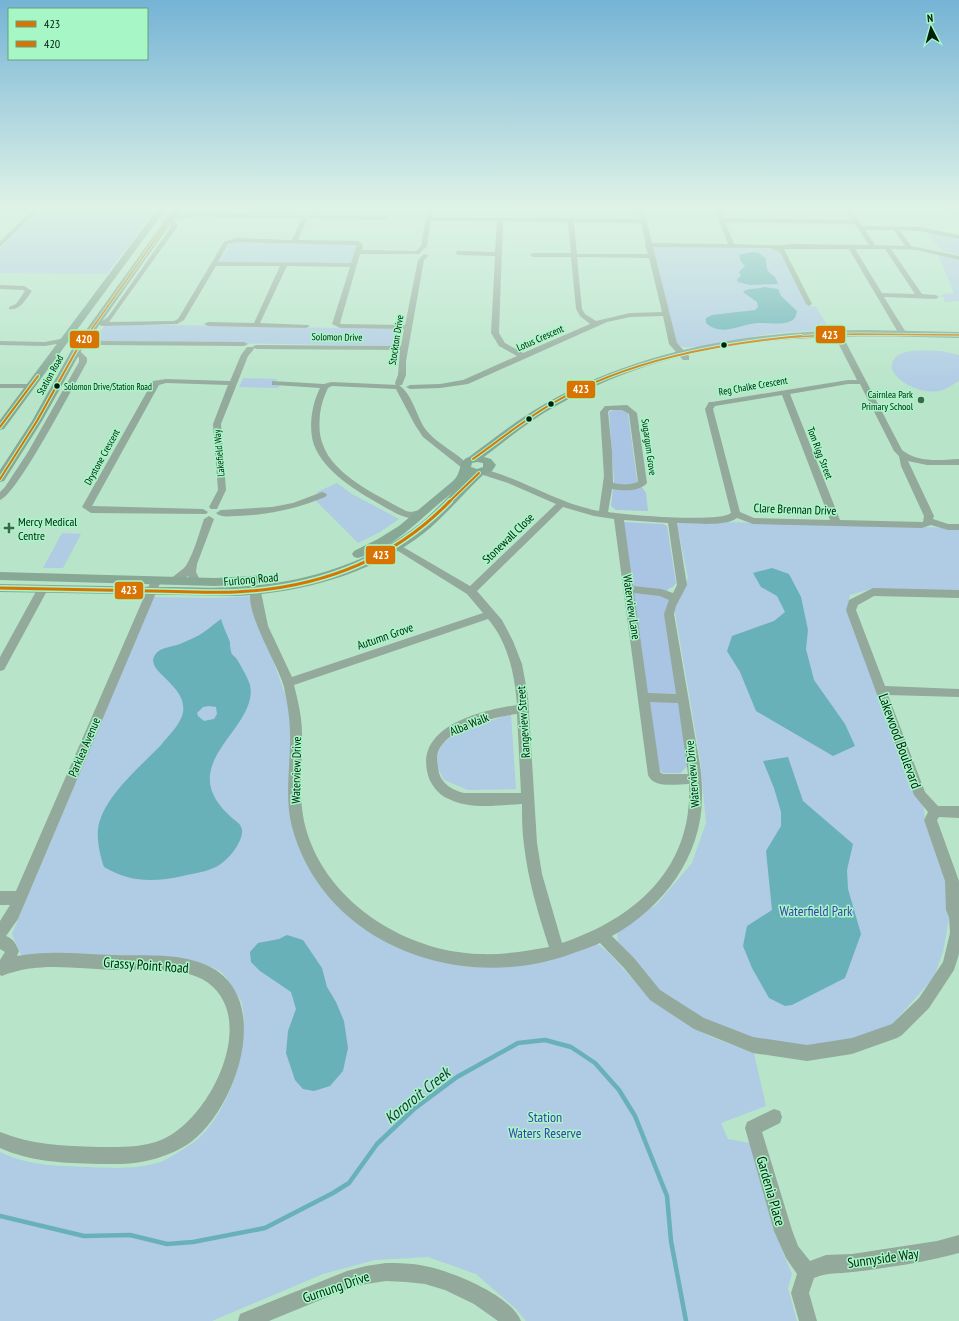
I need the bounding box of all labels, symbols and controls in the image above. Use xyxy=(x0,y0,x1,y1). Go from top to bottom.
legend xyxy=(8,8,148,60)
north arrow xyxy=(911,8,951,48)
text: N xyxy=(926,11,934,25)
text: 423 xyxy=(44,16,60,31)
text: 420 xyxy=(44,36,60,51)
street label: Stockton Drive xyxy=(386,314,406,366)
street label: Lotus Crescent xyxy=(515,322,566,354)
line badge: 423 xyxy=(815,325,846,344)
text: 423 xyxy=(822,328,838,342)
line badge: 420 xyxy=(69,330,100,349)
street label: Solomon Drive xyxy=(312,330,362,344)
text: 420 xyxy=(76,332,92,346)
unlabelled marker xyxy=(719,340,729,350)
street label: Station Road xyxy=(34,353,66,397)
street label: Reg Chalke Crescent xyxy=(718,374,789,398)
line badge: 423 xyxy=(566,380,596,399)
marker: Solomon Drive/Station Road xyxy=(52,381,62,391)
place label: Solomon Drive/Station Road xyxy=(64,381,152,392)
text: 423 xyxy=(573,382,589,396)
place label: Cairnlea Park Primary School xyxy=(862,388,914,413)
marker: Cairnlea Park Primary School xyxy=(916,395,926,405)
unlabelled marker xyxy=(546,399,556,409)
unlabelled marker xyxy=(524,414,534,424)
street label: Sugargum Grove xyxy=(639,418,659,476)
street label: Tom Rigg Street xyxy=(804,425,836,481)
street label: Drystone Crescent xyxy=(81,426,123,487)
street label: Lakefield Way xyxy=(210,429,228,477)
street label: Clare Brennan Drive xyxy=(753,500,837,518)
street label: Stonewall Close xyxy=(479,510,537,566)
place label: Mercy Medical Centre xyxy=(18,514,77,543)
marker: Mercy Medical Centre xyxy=(3,522,15,534)
line badge: 423 xyxy=(365,545,396,565)
text: 423 xyxy=(373,548,389,562)
street label: Furlong Road xyxy=(223,569,279,589)
street label: Waterview Lane xyxy=(620,574,644,640)
line badge: 423 xyxy=(114,581,144,600)
text: 423 xyxy=(121,583,137,597)
street label: Autumn Grove xyxy=(355,619,415,653)
street label: Rangeview Street xyxy=(513,685,533,758)
street label: Lakewood Boulevard xyxy=(874,691,926,791)
street label: Alba Walk xyxy=(447,709,491,739)
street label: Parklea Avenue xyxy=(65,715,103,779)
street label: Waterview Drive xyxy=(288,736,304,804)
street label: Waterview Drive xyxy=(682,740,702,808)
park label: Waterfield Park xyxy=(780,902,853,920)
street label: Grassy Point Road xyxy=(103,953,189,977)
water label: Kororoit Creek xyxy=(380,1061,455,1128)
park label: Station Waters Reserve xyxy=(508,1108,582,1142)
street label: Gardenia Place xyxy=(752,1154,790,1228)
street label: Sunnyside Way xyxy=(846,1244,921,1272)
street label: Gurnung Drive xyxy=(300,1267,372,1307)

